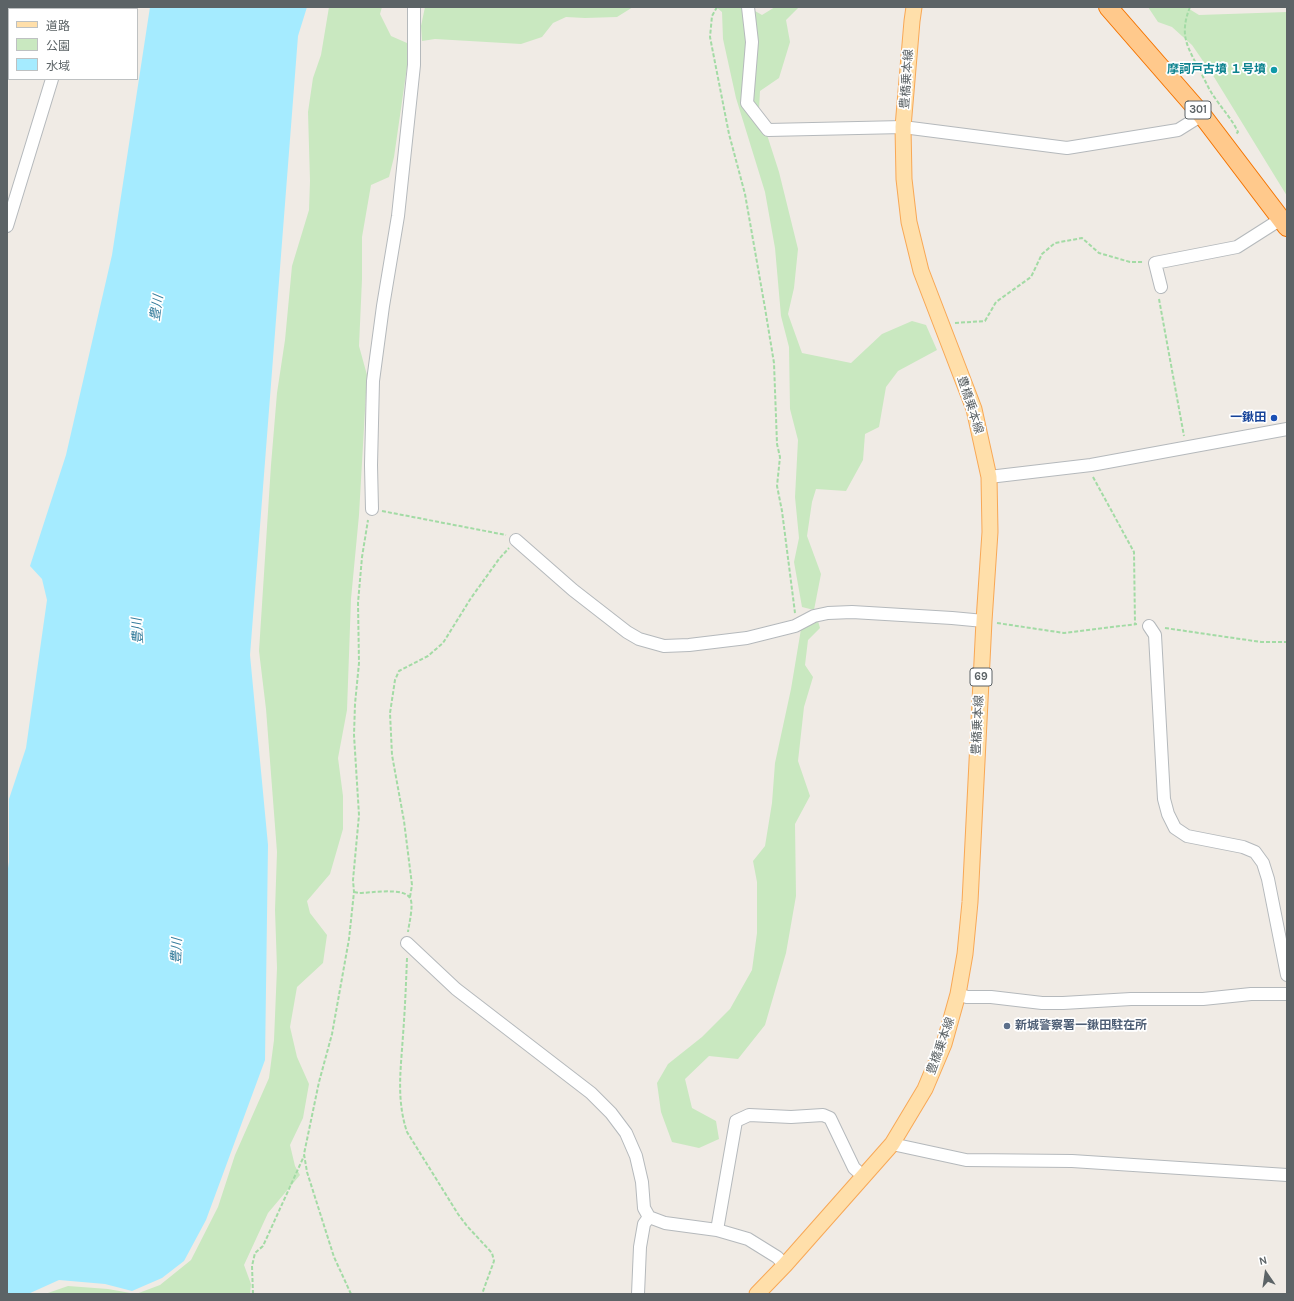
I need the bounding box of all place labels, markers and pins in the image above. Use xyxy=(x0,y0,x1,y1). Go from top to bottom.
place label: 摩訶戸古墳 １号墳 xyxy=(1167,63,1266,77)
marker: 摩訶戸古墳 １号墳 xyxy=(1269,65,1279,75)
place label: 一鍬田 xyxy=(1230,411,1266,425)
marker: 一鍬田 xyxy=(1269,413,1279,423)
place label: 新城警察署一鍬田駐在所 xyxy=(1015,1019,1147,1033)
marker: 新城警察署一鍬田駐在所 xyxy=(1002,1021,1012,1031)

